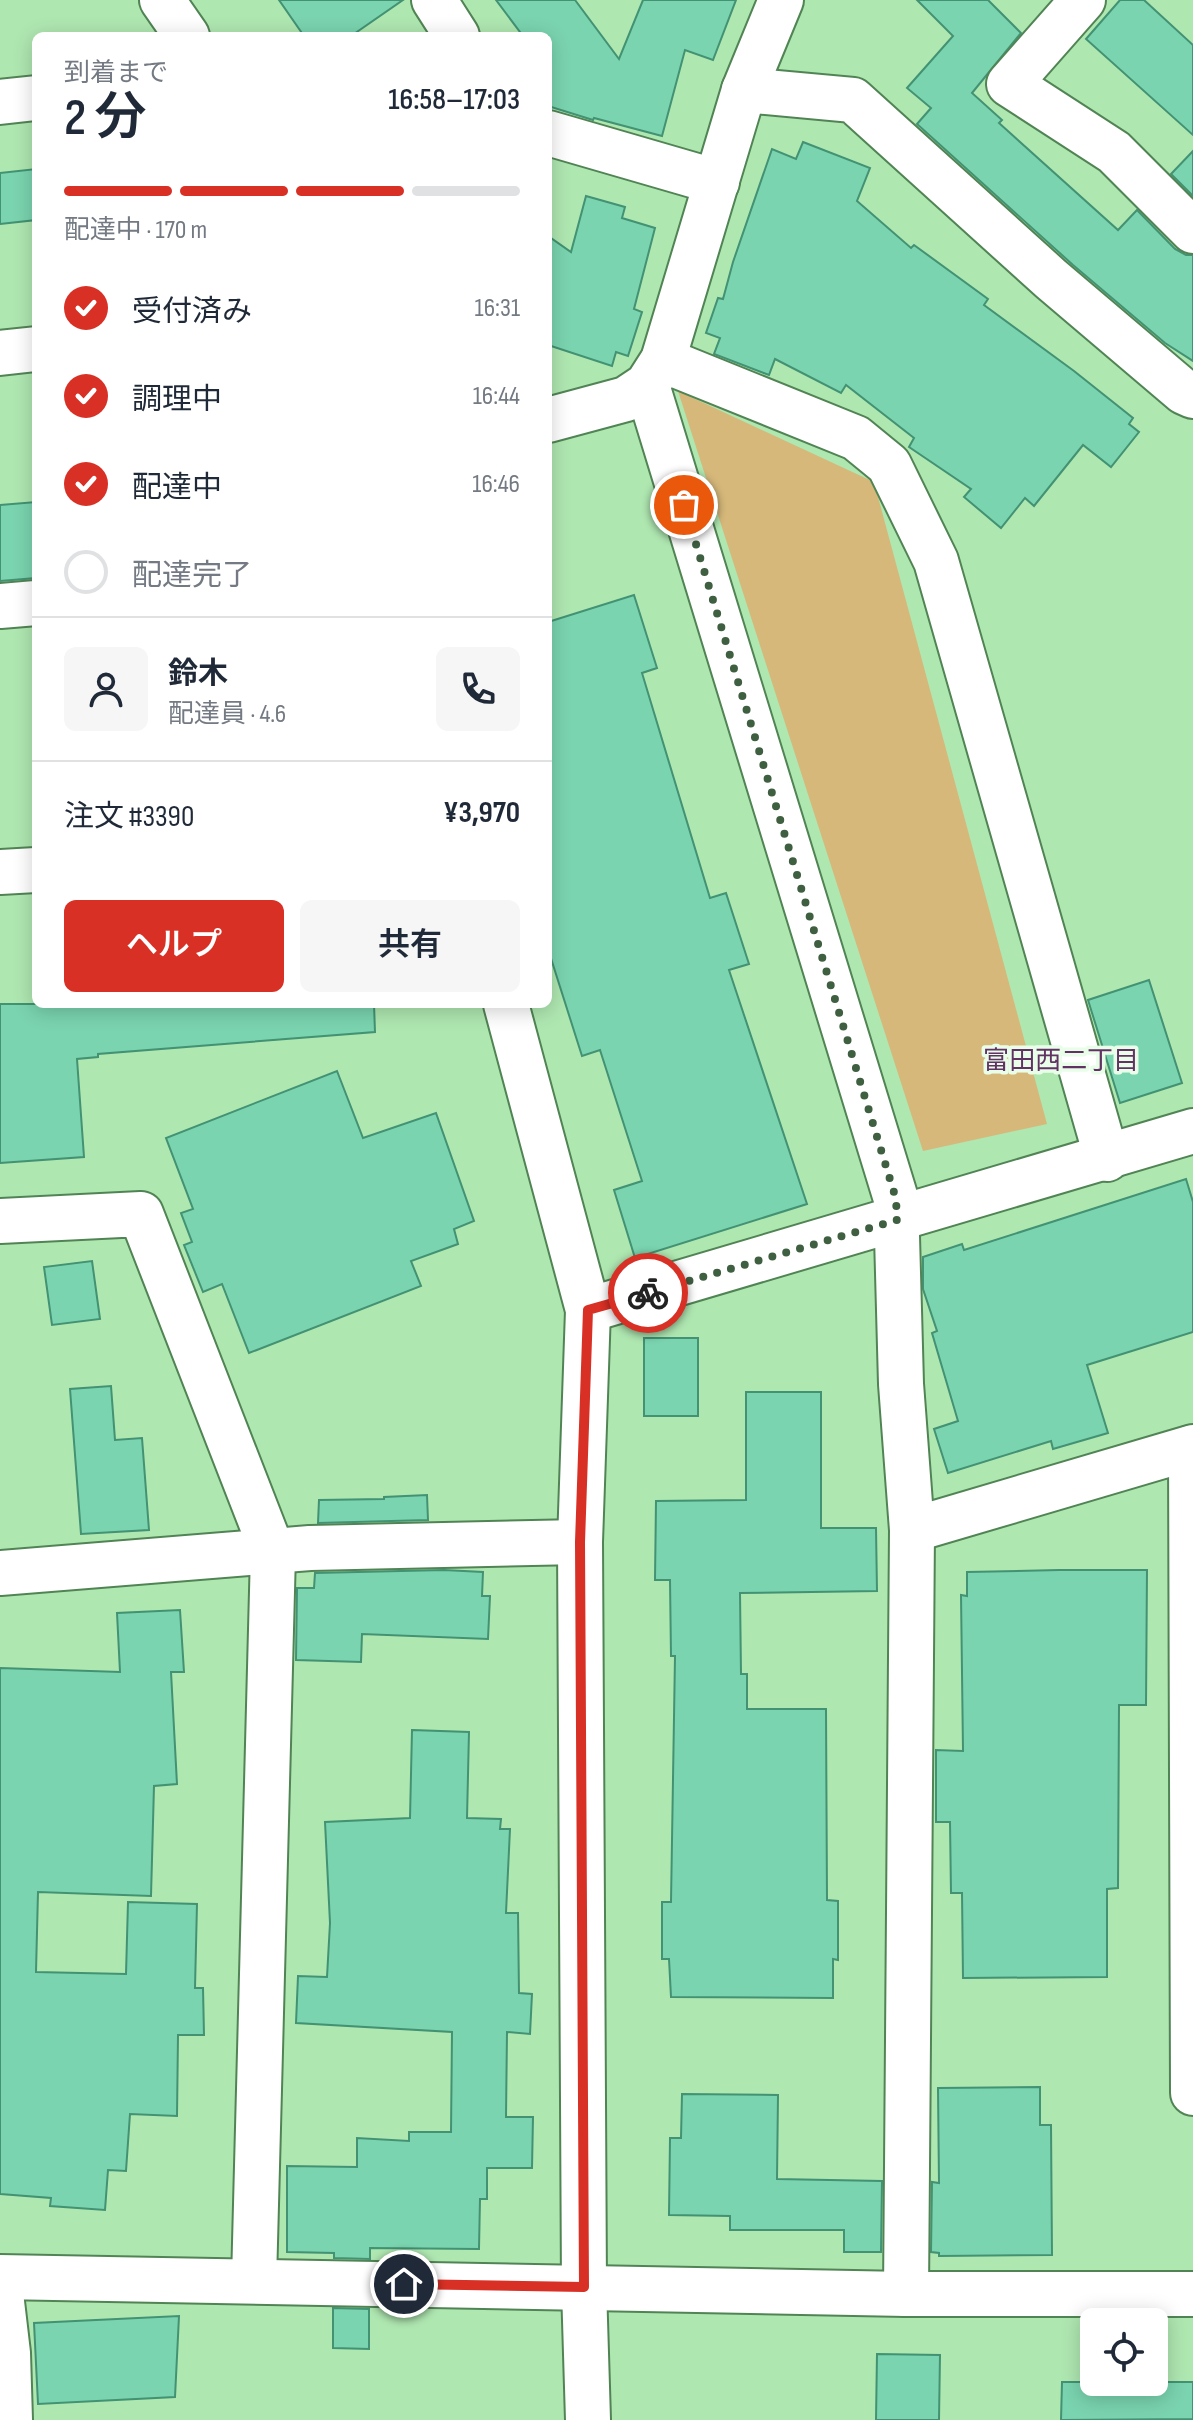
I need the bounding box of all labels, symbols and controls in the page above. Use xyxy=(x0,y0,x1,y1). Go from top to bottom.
text: 到着まで xyxy=(64,58,168,89)
text: 16:58–17:03 xyxy=(388,82,520,118)
text: 2 分 xyxy=(64,87,146,150)
text: 配達中 · 170 m xyxy=(64,215,207,246)
icon: check xyxy=(64,286,108,330)
text: 16:31 xyxy=(475,293,520,324)
text: 受付済み xyxy=(132,294,252,330)
icon: check xyxy=(64,374,108,418)
text: 16:44 xyxy=(473,381,520,412)
text: 調理中 xyxy=(132,382,222,418)
icon: check xyxy=(64,462,108,506)
text: 16:46 xyxy=(472,469,520,500)
text: 配達中 xyxy=(132,470,222,506)
pin xyxy=(650,471,718,539)
icon: bag xyxy=(662,483,706,527)
text: 配達完了 xyxy=(132,558,252,594)
button: person xyxy=(64,647,148,731)
button: phone xyxy=(436,647,520,731)
text: 鈴木 xyxy=(168,656,228,692)
text: 配達員 · 4.6 xyxy=(168,699,286,730)
text: ¥3,970 xyxy=(443,795,520,831)
text: 注文 #3390 xyxy=(64,799,194,835)
button: ヘルプ xyxy=(64,900,284,992)
button: 共有 xyxy=(300,900,520,992)
district label: 富田西二丁目 xyxy=(983,1046,1139,1077)
courier xyxy=(608,1253,688,1333)
icon: bike xyxy=(626,1271,670,1315)
pin xyxy=(370,2250,438,2318)
icon: home xyxy=(382,2262,426,2306)
map controls xyxy=(1080,2308,1168,2396)
button: locate xyxy=(1080,2308,1168,2396)

